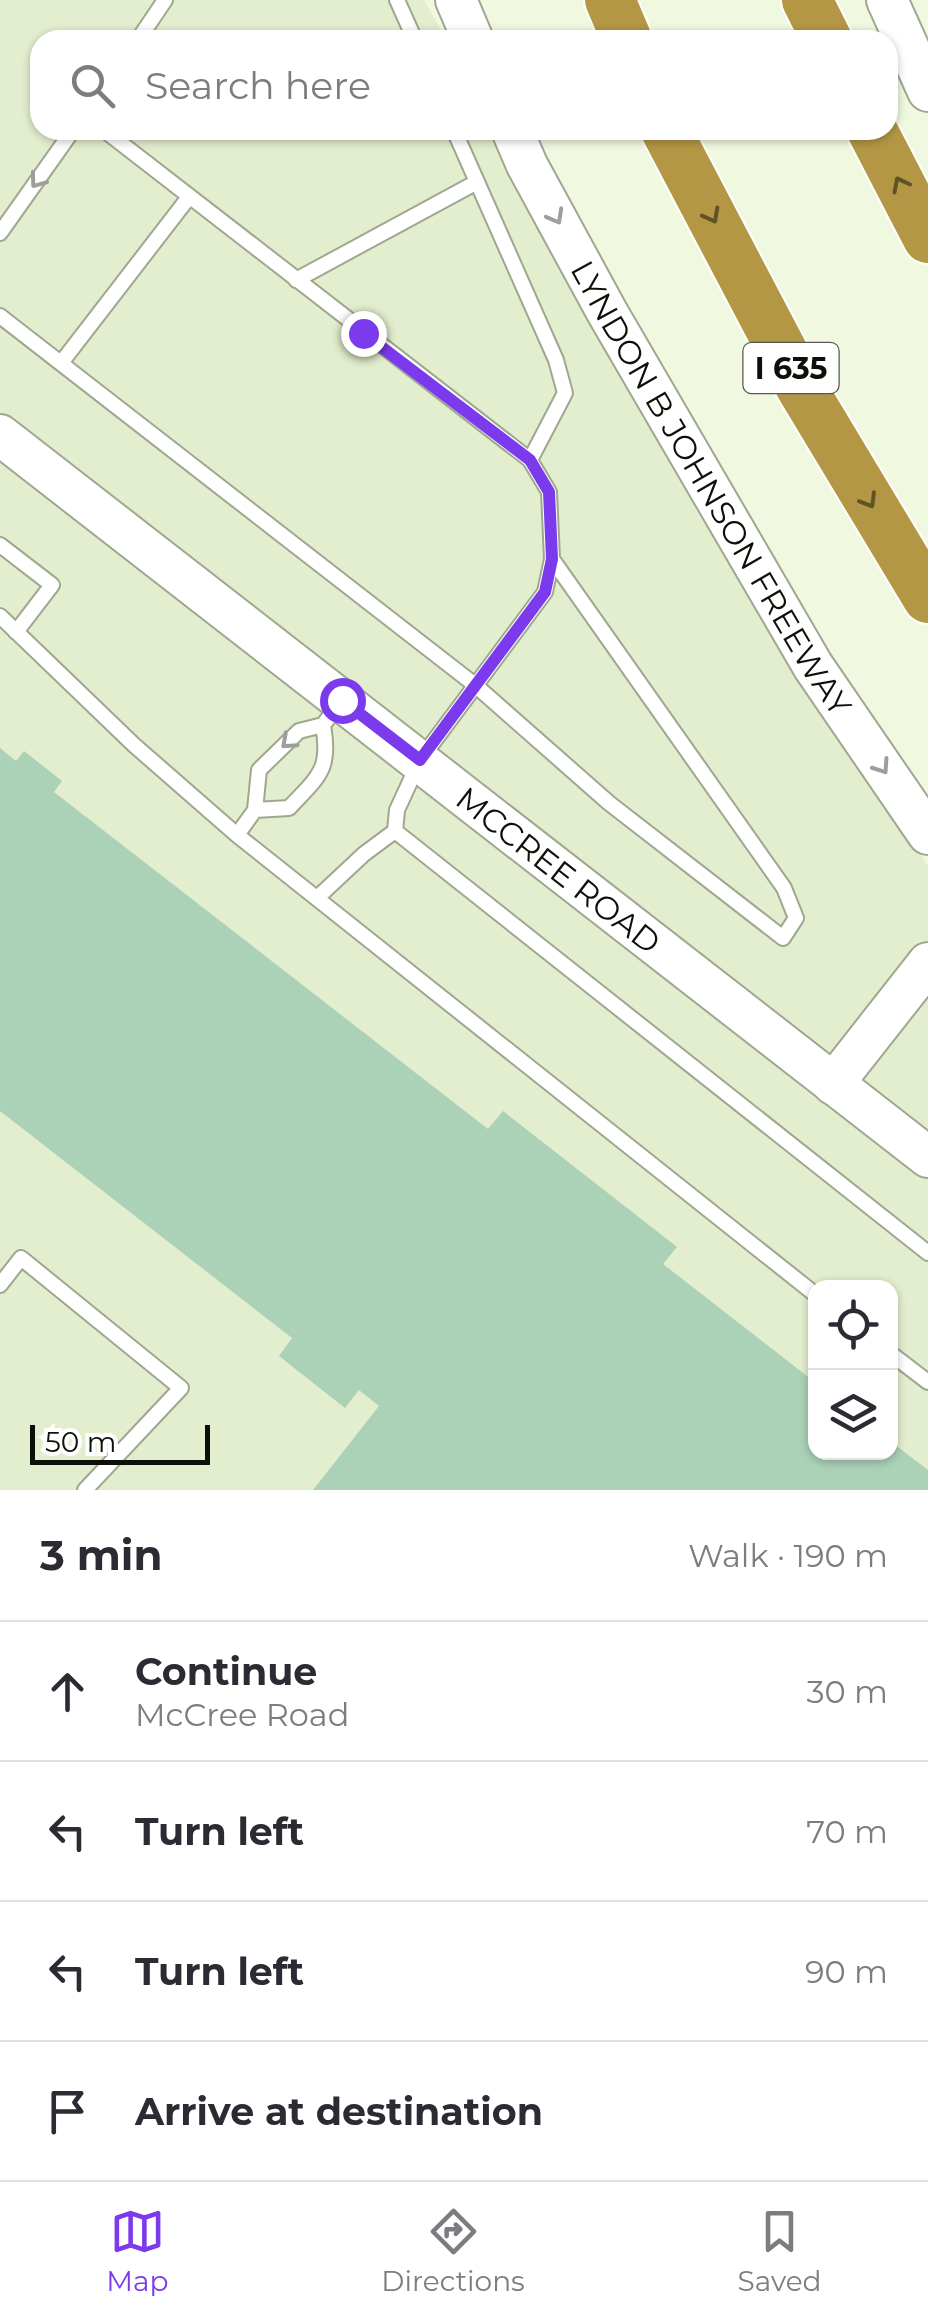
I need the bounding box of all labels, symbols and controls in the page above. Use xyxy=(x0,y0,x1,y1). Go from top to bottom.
search box xyxy=(30,30,898,140)
icon: search xyxy=(65,58,120,113)
text: Search here xyxy=(145,62,371,109)
one-way arrow xyxy=(31,170,49,189)
one-way arrow xyxy=(893,177,912,195)
one-way arrow xyxy=(543,206,563,224)
one-way arrow xyxy=(700,206,719,224)
street label: LYNDON B JOHNSON FREEWAY xyxy=(563,254,861,723)
route end xyxy=(341,311,387,357)
road number: I 635 xyxy=(744,343,838,393)
one-way arrow xyxy=(856,490,876,508)
route start xyxy=(320,678,366,724)
one-way arrow xyxy=(281,731,300,749)
one-way arrow xyxy=(870,756,888,775)
street label: MCCREE ROAD xyxy=(449,778,669,961)
map controls xyxy=(808,1280,898,1460)
button: locate xyxy=(808,1280,898,1370)
button: layers xyxy=(808,1370,898,1460)
scale bar xyxy=(30,1420,210,1464)
text: 50 m xyxy=(45,1425,116,1459)
text: 3 min xyxy=(40,1529,162,1581)
text: Walk · 190 m xyxy=(688,1536,888,1575)
text: Continue xyxy=(135,1648,317,1695)
icon: ahead xyxy=(40,1664,95,1719)
text: 30 m xyxy=(806,1672,888,1711)
text: McCree Road xyxy=(135,1695,349,1734)
icon: left xyxy=(40,1804,95,1859)
text: Turn left xyxy=(135,1808,304,1855)
text: 70 m xyxy=(806,1812,888,1851)
icon: left xyxy=(40,1944,95,1999)
text: Turn left xyxy=(135,1948,304,1995)
text: 90 m xyxy=(805,1952,888,1991)
icon: arrive xyxy=(40,2084,95,2139)
text: Arrive at destination xyxy=(135,2088,543,2135)
tab: Map xyxy=(106,2204,169,2298)
tab: Directions xyxy=(381,2204,525,2298)
tab: Saved xyxy=(737,2204,822,2298)

